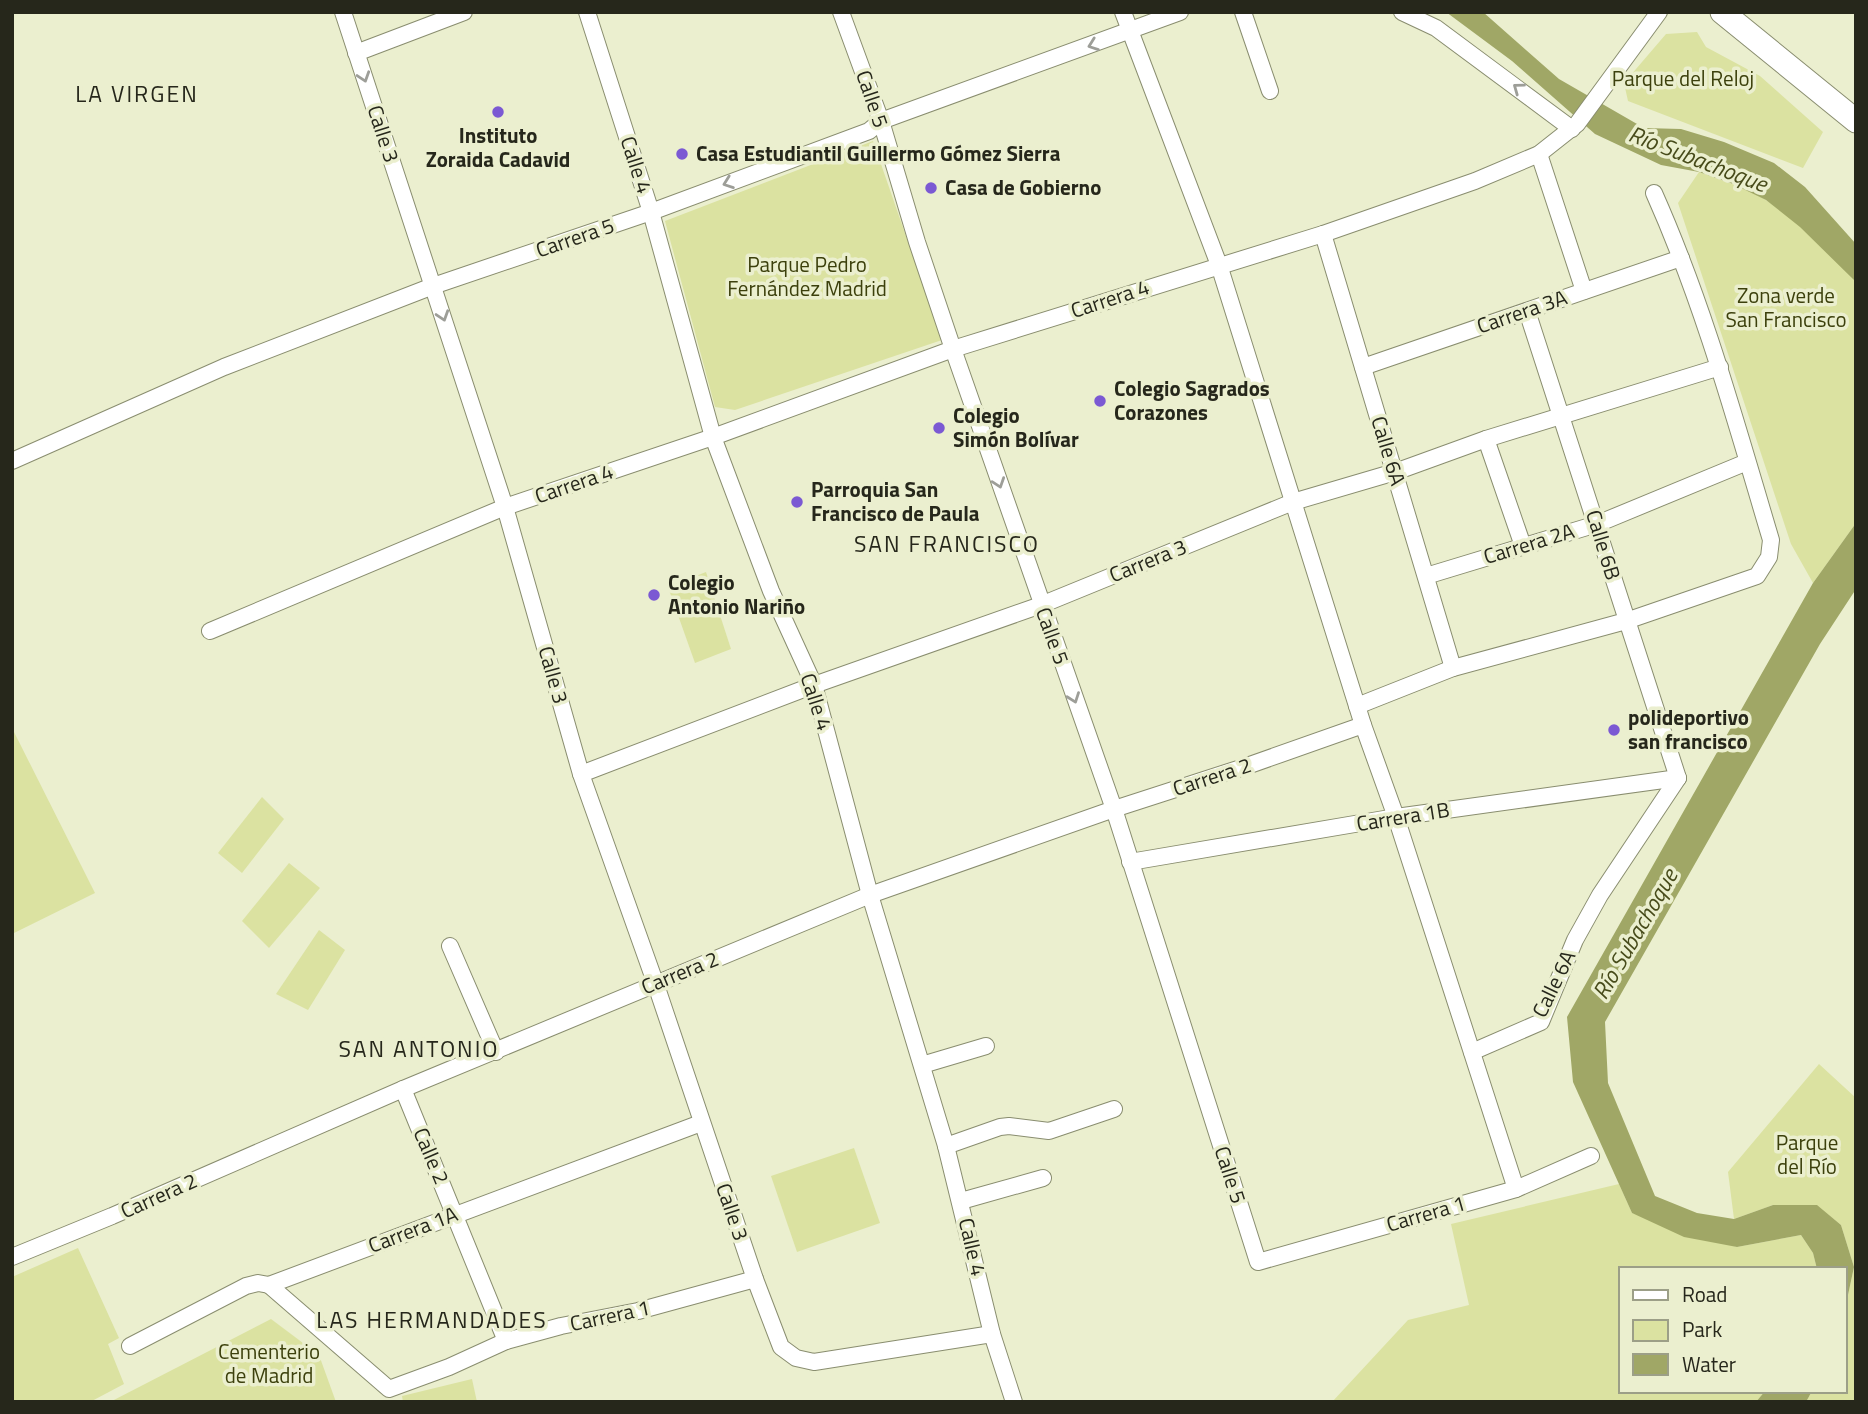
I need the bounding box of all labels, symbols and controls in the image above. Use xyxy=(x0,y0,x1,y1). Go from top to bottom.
one-way arrow xyxy=(1088,37,1100,51)
park label: Parque del Reloj xyxy=(1612,62,1754,94)
street label: Calle 5 xyxy=(848,66,898,132)
one-way arrow xyxy=(356,71,371,83)
district label: LA VIRGEN xyxy=(75,76,199,111)
one-way arrow xyxy=(1513,83,1526,96)
street label: Calle 3 xyxy=(360,101,408,167)
marker: Instituto Zoraida Cadavid xyxy=(490,104,506,120)
water label: Río Subachoque xyxy=(1624,116,1774,201)
place label: Instituto Zoraida Cadavid xyxy=(426,119,570,175)
street label: Calle 4 xyxy=(613,132,661,198)
place label: Casa Estudiantil Guillermo Gómez Sierra xyxy=(696,137,1061,169)
marker: Casa Estudiantil Guillermo Gómez Sierra xyxy=(674,146,690,162)
place label: Casa de Gobierno xyxy=(945,171,1101,203)
one-way arrow xyxy=(722,175,734,189)
marker: Casa de Gobierno xyxy=(923,180,939,196)
street label: Carrera 5 xyxy=(531,209,618,265)
park label: Parque Pedro Fernández Madrid xyxy=(727,248,887,304)
street label: Carrera 4 xyxy=(1066,270,1153,326)
park label: Zona verde San Francisco xyxy=(1725,279,1847,335)
street label: Carrera 3A xyxy=(1472,281,1572,341)
one-way arrow xyxy=(434,310,449,322)
place label: Colegio Sagrados Corazones xyxy=(1114,372,1270,428)
marker: Colegio Sagrados Corazones xyxy=(1092,393,1108,409)
place label: Colegio Simón Bolívar xyxy=(953,399,1079,455)
street label: Calle 6A xyxy=(1363,412,1415,490)
marker: Colegio Simón Bolívar xyxy=(931,420,947,436)
street label: Carrera 4 xyxy=(530,455,617,511)
place label: Parroquia San Francisco de Paula xyxy=(811,473,980,529)
one-way arrow xyxy=(991,476,1005,489)
marker: Parroquia San Francisco de Paula xyxy=(789,494,805,510)
street label: Calle 6B xyxy=(1578,506,1630,584)
street label: Carrera 2A xyxy=(1479,514,1579,572)
district label: SAN FRANCISCO xyxy=(854,526,1040,561)
street label: Carrera 3 xyxy=(1104,530,1191,590)
place label: Colegio Antonio Nariño xyxy=(668,566,805,622)
marker: Colegio Antonio Nariño xyxy=(646,587,662,603)
street label: Calle 5 xyxy=(1028,603,1078,669)
street label: Calle 3 xyxy=(530,642,577,707)
street label: Calle 4 xyxy=(793,669,841,735)
one-way arrow xyxy=(1066,691,1080,703)
place label: polideportivo san francisco xyxy=(1628,701,1749,757)
marker: polideportivo san francisco xyxy=(1606,722,1622,738)
street label: Carrera 2 xyxy=(1168,748,1255,804)
street label: Carrera 1B xyxy=(1354,793,1452,839)
water label: Río Subachoque xyxy=(1583,861,1687,1006)
street label: Carrera 2 xyxy=(636,942,723,1002)
street label: Calle 6A xyxy=(1523,944,1583,1023)
district label: SAN ANTONIO xyxy=(338,1031,500,1066)
street label: Calle 2 xyxy=(406,1122,458,1189)
park label: Parque del Río xyxy=(1776,1126,1838,1182)
street label: Calle 5 xyxy=(1207,1142,1255,1208)
street label: Carrera 2 xyxy=(115,1164,202,1226)
street label: Calle 3 xyxy=(708,1179,758,1245)
street label: Carrera 1 xyxy=(1382,1186,1469,1240)
street label: Carrera 1A xyxy=(363,1197,462,1261)
street label: Calle 4 xyxy=(951,1215,995,1279)
legend xyxy=(1619,1267,1847,1393)
text: Road xyxy=(1682,1278,1727,1310)
street label: Carrera 1 xyxy=(567,1291,653,1339)
district label: LAS HERMANDADES xyxy=(316,1302,548,1337)
text: Park xyxy=(1682,1313,1722,1345)
park label: Cementerio de Madrid xyxy=(218,1335,320,1391)
text: Water xyxy=(1682,1348,1736,1380)

